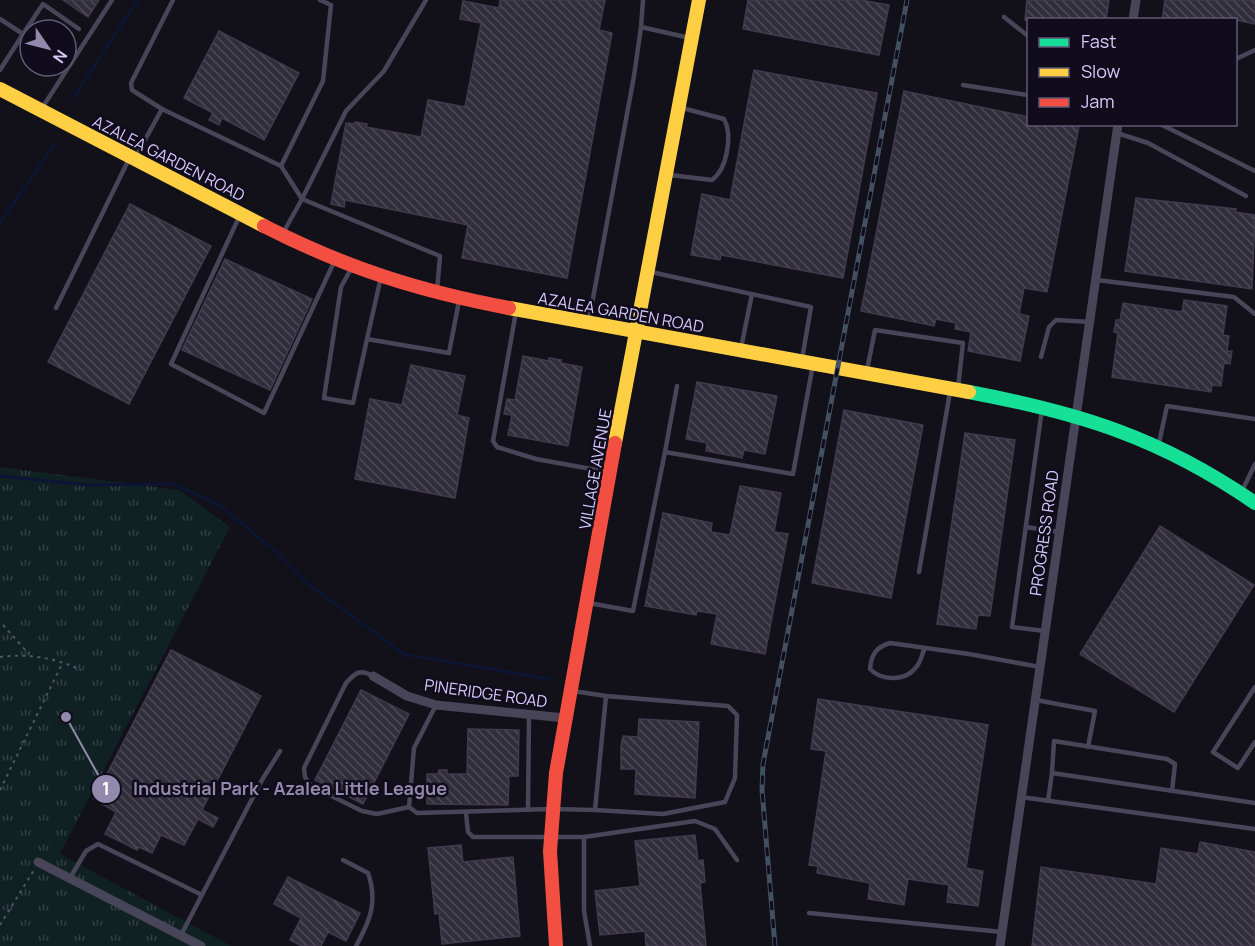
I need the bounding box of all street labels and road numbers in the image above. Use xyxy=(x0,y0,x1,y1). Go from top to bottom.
street label: AZALEA GARDEN ROAD xyxy=(89,110,249,206)
street label: AZALEA GARDEN ROAD xyxy=(536,287,706,337)
street label: VILLAGE AVENUE xyxy=(574,407,616,531)
street label: PROGRESS ROAD xyxy=(1024,468,1064,597)
street label: PINERIDGE ROAD xyxy=(423,673,549,713)

